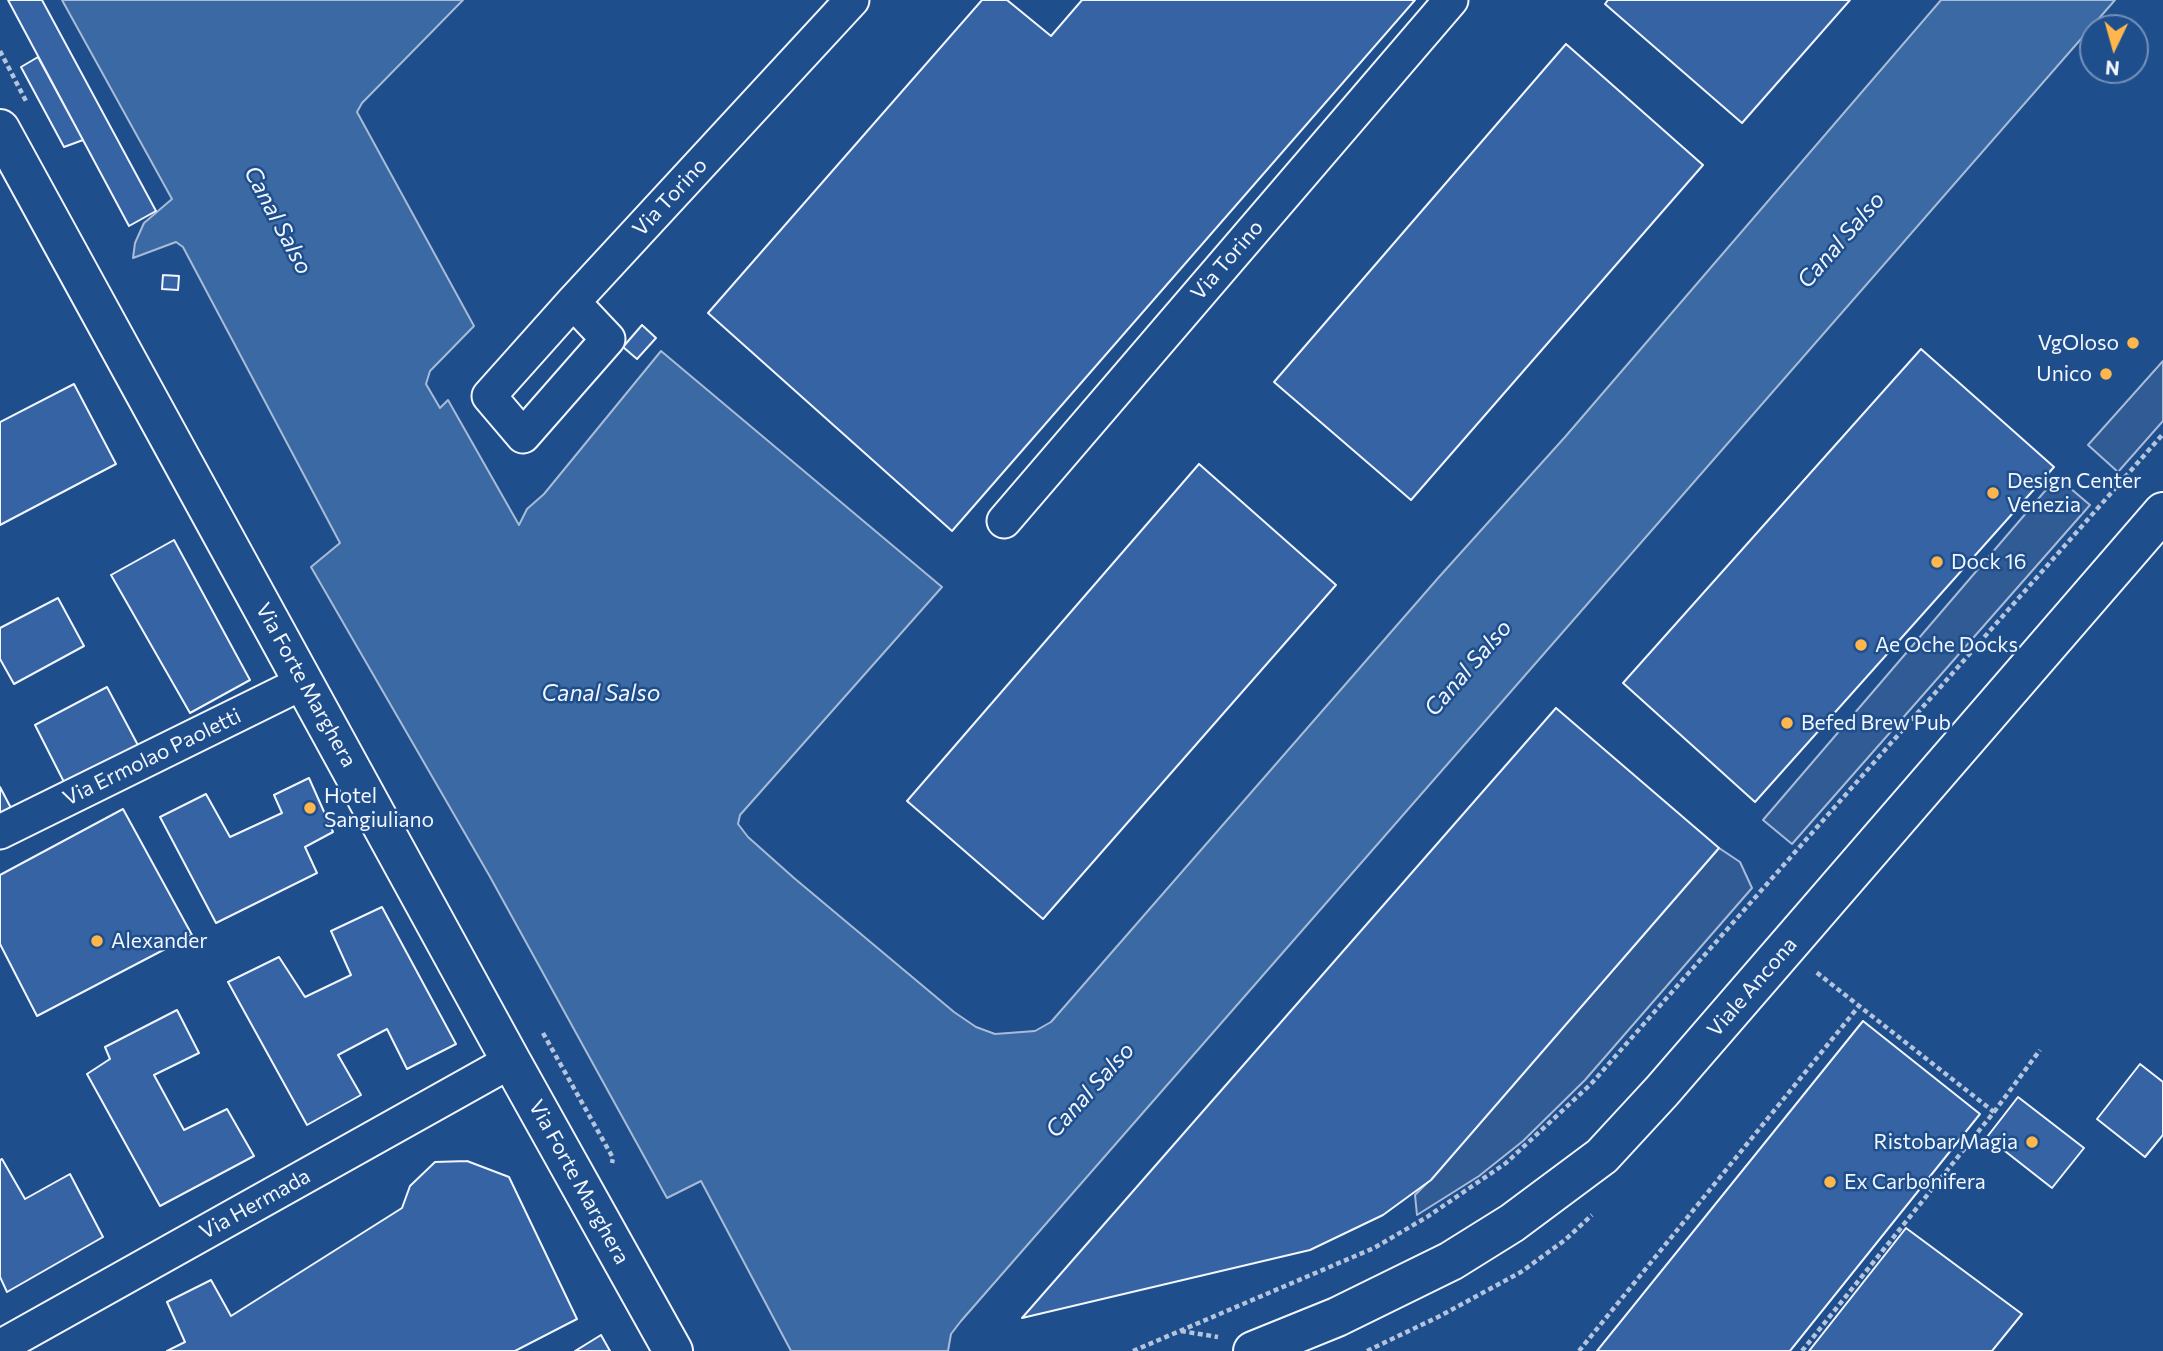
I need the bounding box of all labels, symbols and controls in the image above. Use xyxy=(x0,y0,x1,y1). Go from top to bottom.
north arrow xyxy=(2079,14,2149,84)
text: N xyxy=(2104,56,2120,81)
street label: Via Torino xyxy=(628,153,712,241)
water label: Canal Salso xyxy=(238,161,318,279)
water label: Canal Salso xyxy=(1792,186,1890,294)
street label: Via Torino xyxy=(1185,215,1269,305)
place label: VgOloso xyxy=(2038,330,2119,356)
marker: VgOloso xyxy=(2125,335,2141,351)
place label: Unico xyxy=(2036,361,2092,387)
marker: Unico xyxy=(2098,366,2114,382)
place label: Design Center Venezia xyxy=(2007,468,2141,518)
marker: Design Center Venezia xyxy=(1985,485,2001,501)
place label: Dock 16 xyxy=(1951,549,2027,575)
marker: Dock 16 xyxy=(1929,554,1945,570)
street label: Via Forte Marghera xyxy=(250,599,362,771)
water label: Canal Salso xyxy=(1419,614,1517,722)
place label: Ae Oche Docks xyxy=(1875,632,2018,658)
marker: Ae Oche Docks xyxy=(1853,637,1869,653)
water label: Canal Salso xyxy=(542,679,660,707)
street label: Via Ermolao Paoletti xyxy=(59,703,245,811)
place label: Befed Brew Pub xyxy=(1801,710,1951,736)
marker: Befed Brew Pub xyxy=(1779,715,1795,731)
place label: Hotel Sangiuliano xyxy=(324,783,434,833)
marker: Hotel Sangiuliano xyxy=(302,800,318,816)
place label: Alexander xyxy=(111,928,208,954)
street label: Viale Ancona xyxy=(1702,932,1802,1042)
marker: Alexander xyxy=(89,933,105,949)
water label: Canal Salso xyxy=(1040,1037,1140,1143)
street label: Via Forte Marghera xyxy=(523,1096,635,1268)
place label: Ristobar Magia xyxy=(1874,1129,2018,1155)
marker: Ristobar Magia xyxy=(2024,1134,2040,1150)
street label: Via Hermada xyxy=(195,1163,315,1245)
place label: Ex Carbonifera xyxy=(1844,1169,1986,1195)
marker: Ex Carbonifera xyxy=(1822,1174,1838,1190)

